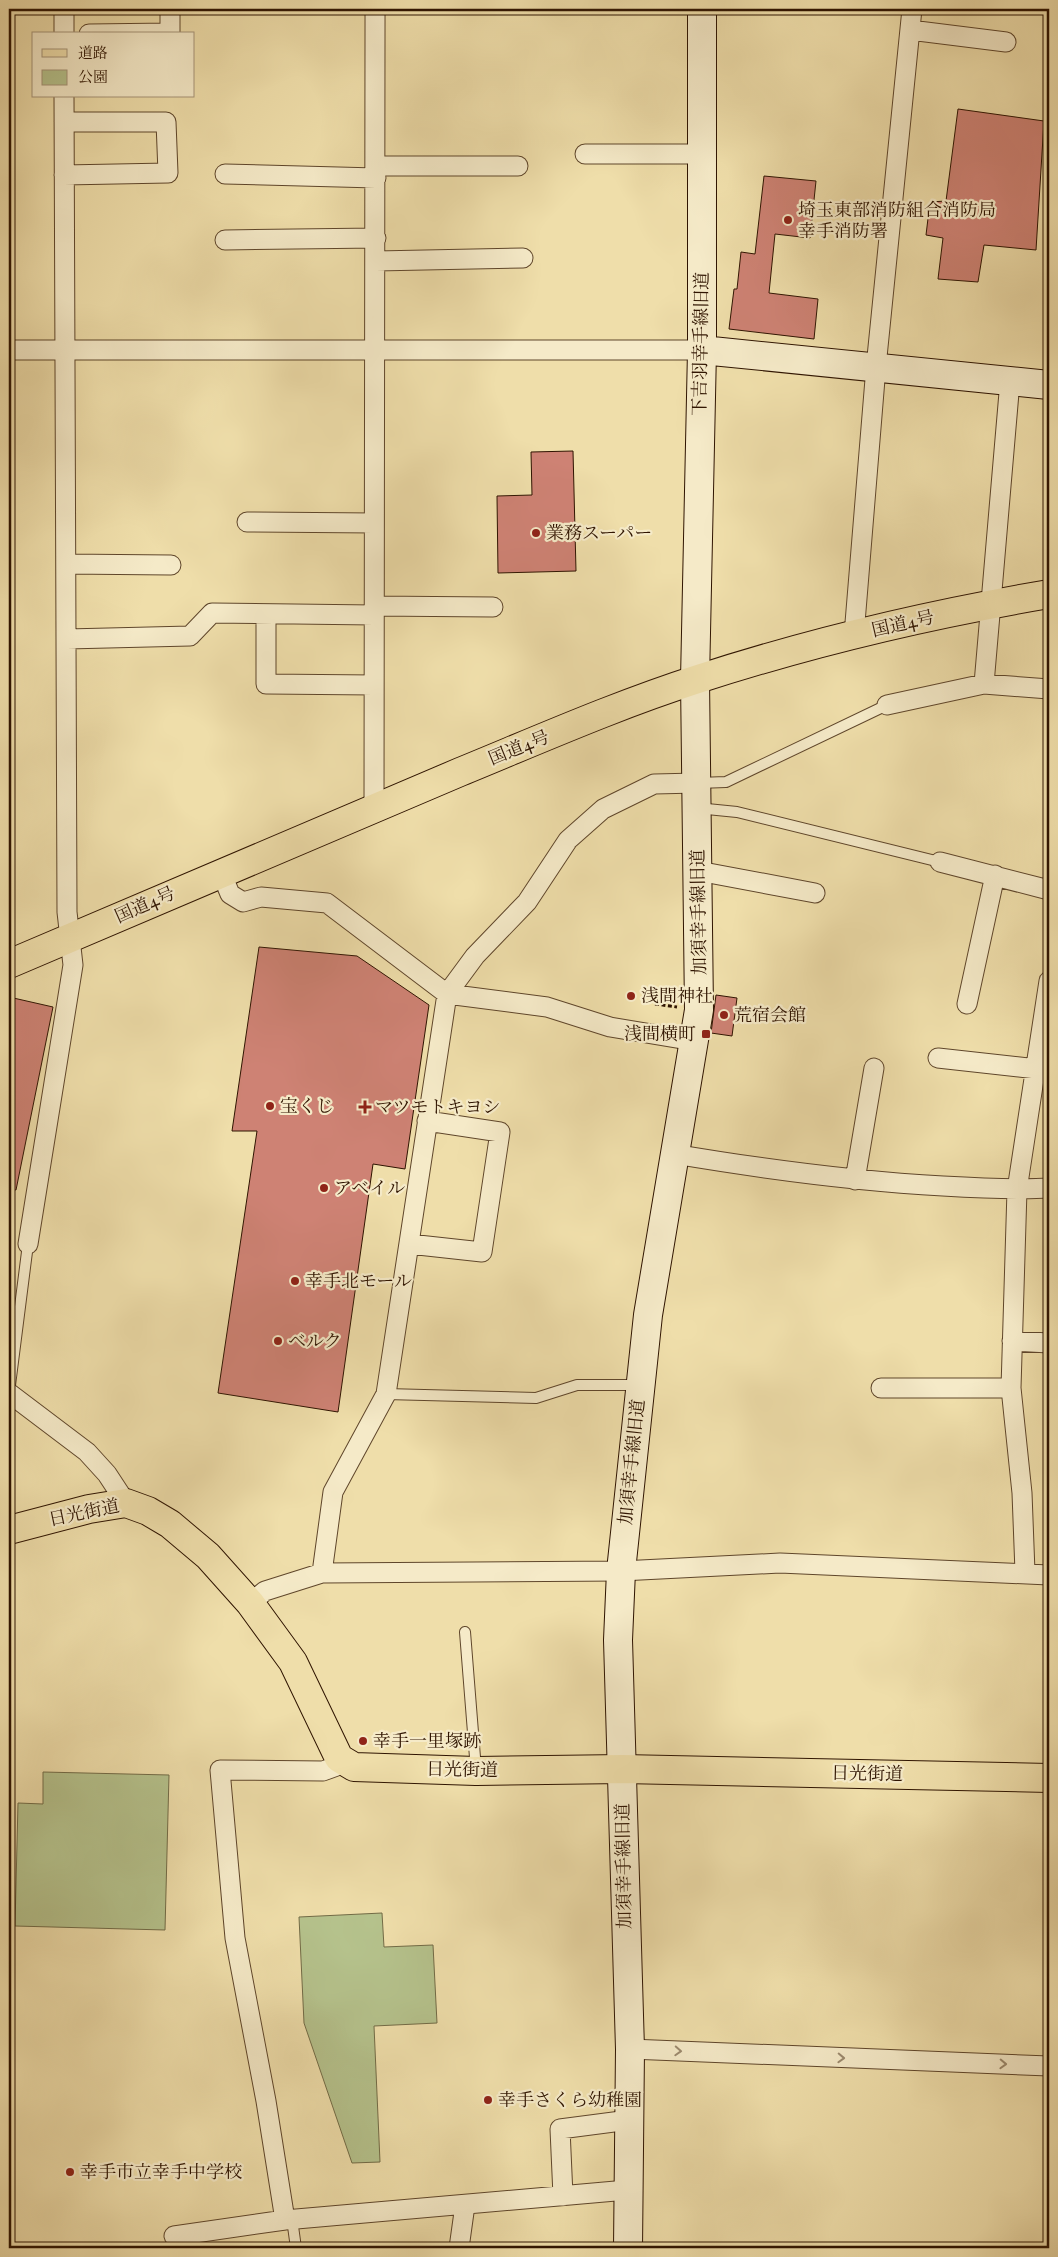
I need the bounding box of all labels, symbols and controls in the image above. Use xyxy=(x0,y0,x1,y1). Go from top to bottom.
legend xyxy=(32,32,195,98)
text: 道路 xyxy=(78,44,108,63)
text: 公園 xyxy=(78,68,108,87)
place label: 埼玉東部消防組合消防局 幸手消防署 xyxy=(798,199,996,243)
marker: 埼玉東部消防組合消防局 幸手消防署 xyxy=(782,214,794,226)
street label: 下吉羽幸手線旧道 xyxy=(688,272,714,416)
place label: 業務スーパー xyxy=(546,522,652,545)
marker: 業務スーパー xyxy=(530,527,542,539)
street label: 国道4号 xyxy=(869,606,937,642)
street label: 国道4号 xyxy=(485,725,553,771)
street label: 加須幸手線旧道 xyxy=(686,849,712,975)
street label: 国道4号 xyxy=(111,882,179,928)
place label: 浅間神社 xyxy=(641,985,713,1008)
marker: 浅間神社 xyxy=(625,990,637,1002)
place label: 荒宿会館 xyxy=(734,1004,806,1027)
marker: 荒宿会館 xyxy=(718,1009,730,1021)
place label: 浅間横町 xyxy=(624,1023,696,1046)
marker: 浅間横町 xyxy=(700,1028,712,1040)
place label: 宝くじ xyxy=(280,1095,334,1118)
place label: マツモトキヨシ xyxy=(375,1096,500,1119)
marker: 宝くじ xyxy=(264,1100,276,1112)
marker: マツモトキヨシ xyxy=(359,1101,371,1113)
place label: アベイル xyxy=(334,1177,405,1200)
marker: アベイル xyxy=(318,1182,330,1194)
place label: 幸手北モール xyxy=(305,1270,412,1293)
marker: 幸手北モール xyxy=(289,1275,301,1287)
place label: ベルク xyxy=(288,1330,342,1353)
marker: ベルク xyxy=(272,1335,284,1347)
street label: 加須幸手線旧道 xyxy=(614,1398,650,1526)
street label: 日光街道 xyxy=(46,1494,122,1532)
place label: 幸手一里塚跡 xyxy=(373,1730,481,1753)
marker: 幸手一里塚跡 xyxy=(357,1735,369,1747)
street label: 日光街道 xyxy=(426,1758,498,1782)
street label: 日光街道 xyxy=(831,1762,903,1786)
street label: 加須幸手線旧道 xyxy=(611,1803,637,1929)
one-way arrow xyxy=(675,2046,683,2057)
one-way arrow xyxy=(837,2053,845,2063)
one-way arrow xyxy=(999,2059,1007,2070)
place label: 幸手さくら幼稚園 xyxy=(498,2089,642,2112)
marker: 幸手さくら幼稚園 xyxy=(482,2094,494,2106)
place label: 幸手市立幸手中学校 xyxy=(80,2161,242,2184)
marker: 幸手市立幸手中学校 xyxy=(64,2166,76,2178)

